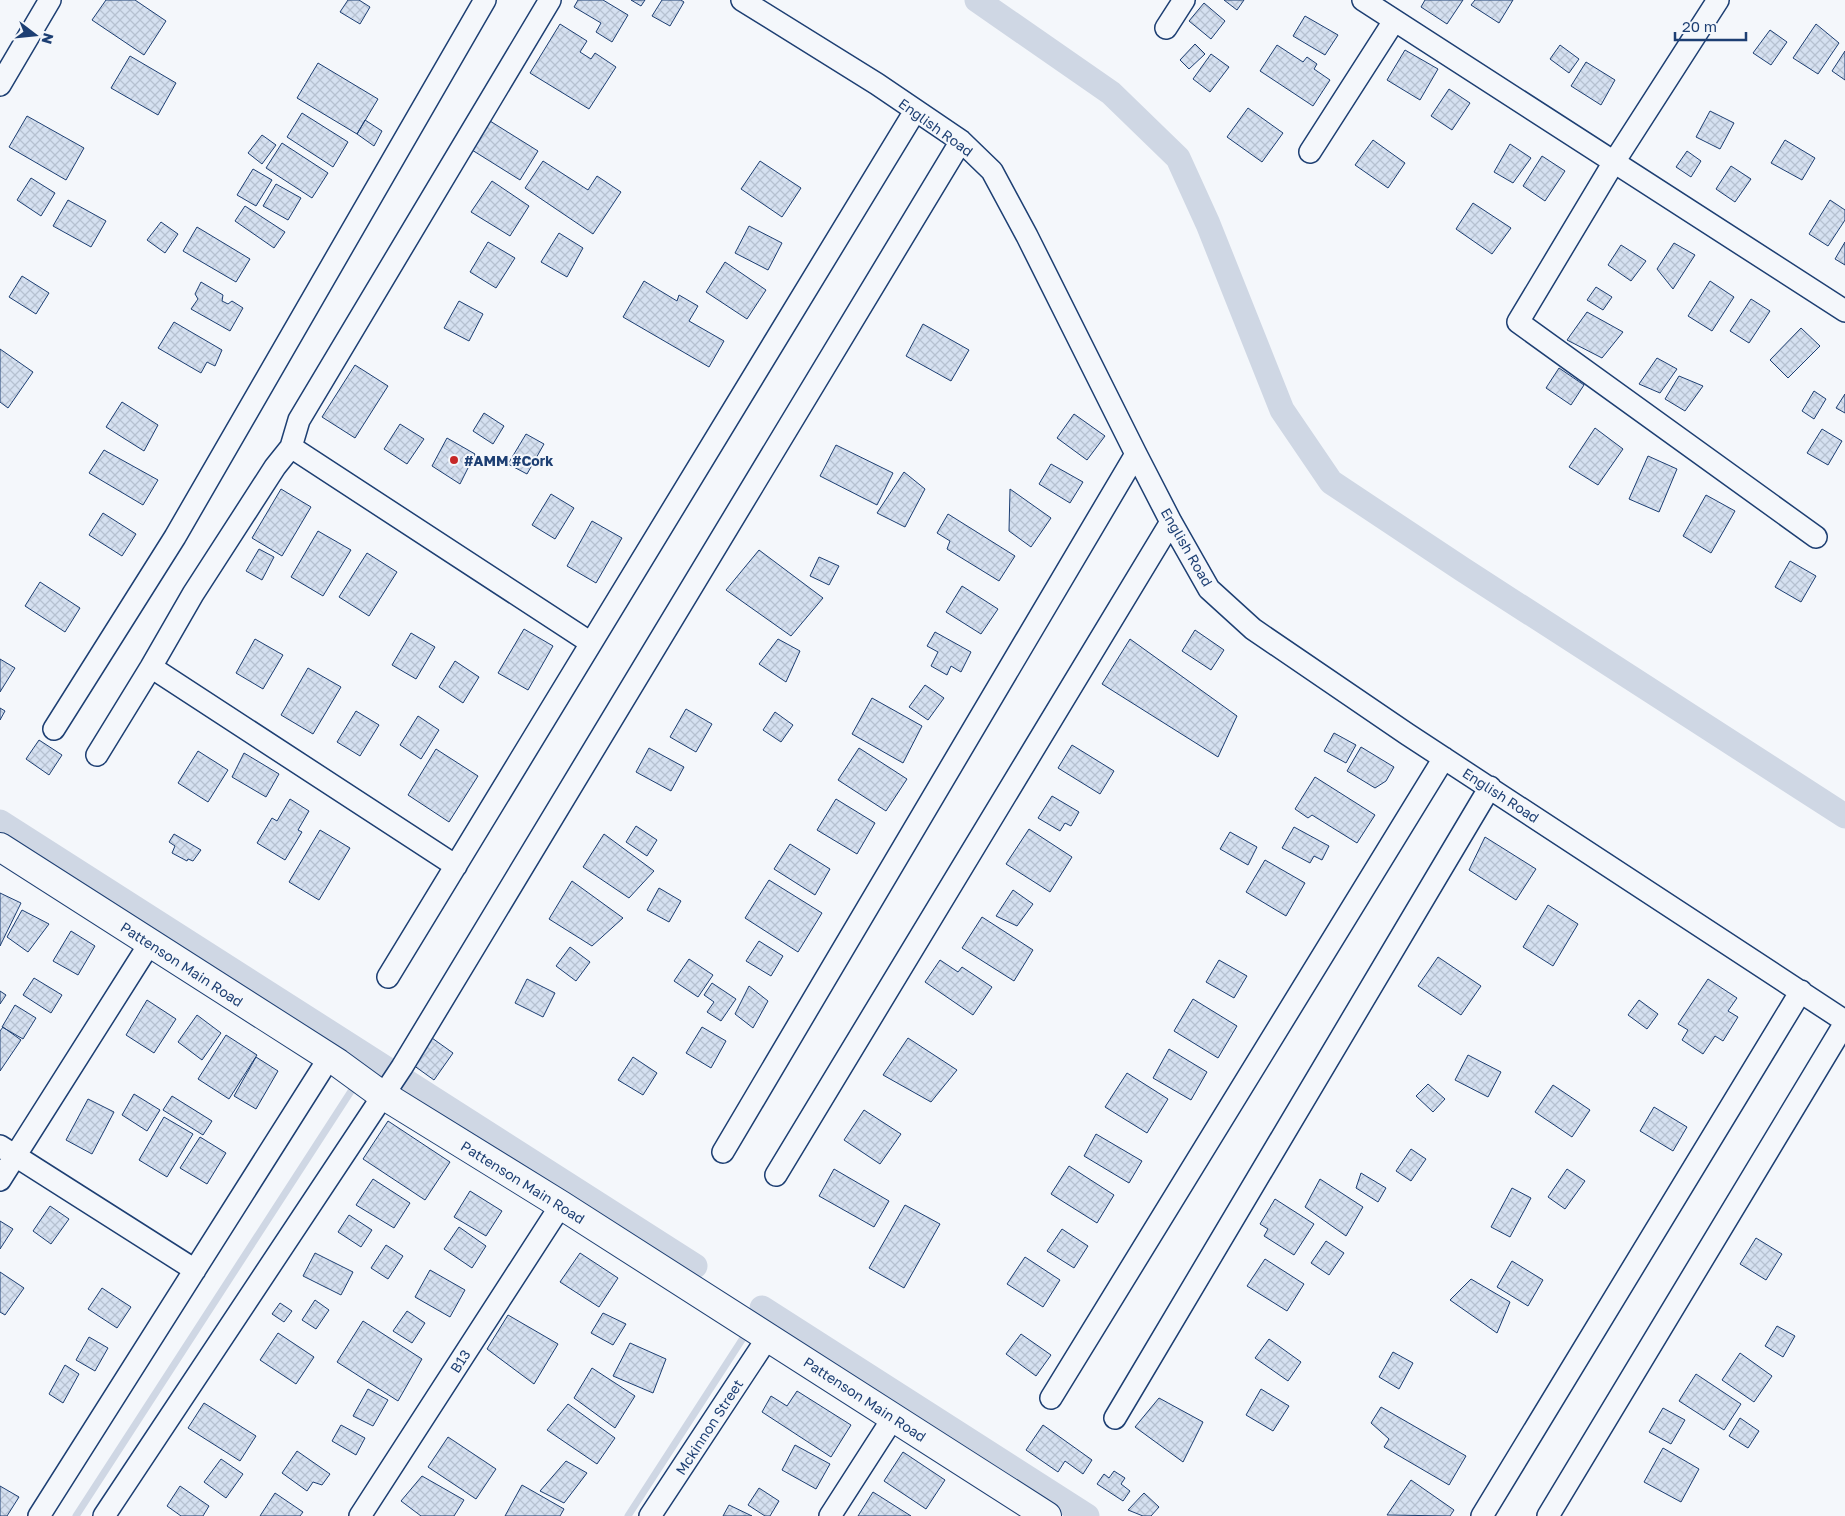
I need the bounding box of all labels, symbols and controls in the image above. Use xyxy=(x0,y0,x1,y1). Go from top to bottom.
north arrow xyxy=(10,10,60,60)
scale bar xyxy=(1675,10,1746,42)
text: 20 m xyxy=(1682,17,1717,35)
text: N xyxy=(38,31,58,46)
street label: English Road xyxy=(895,94,977,160)
place label: #AMM #Cork xyxy=(464,452,553,469)
marker: #AMM #Cork xyxy=(448,454,460,466)
street label: English Road xyxy=(1158,505,1216,589)
street label: English Road xyxy=(1460,764,1542,826)
street label: Pattenson Main Road xyxy=(118,918,246,1010)
street label: Pattenson Main Road xyxy=(458,1137,588,1227)
street label: B13 xyxy=(446,1346,474,1376)
street label: Pattenson Main Road xyxy=(801,1353,929,1445)
street label: Mckinnon Street xyxy=(672,1376,746,1478)

